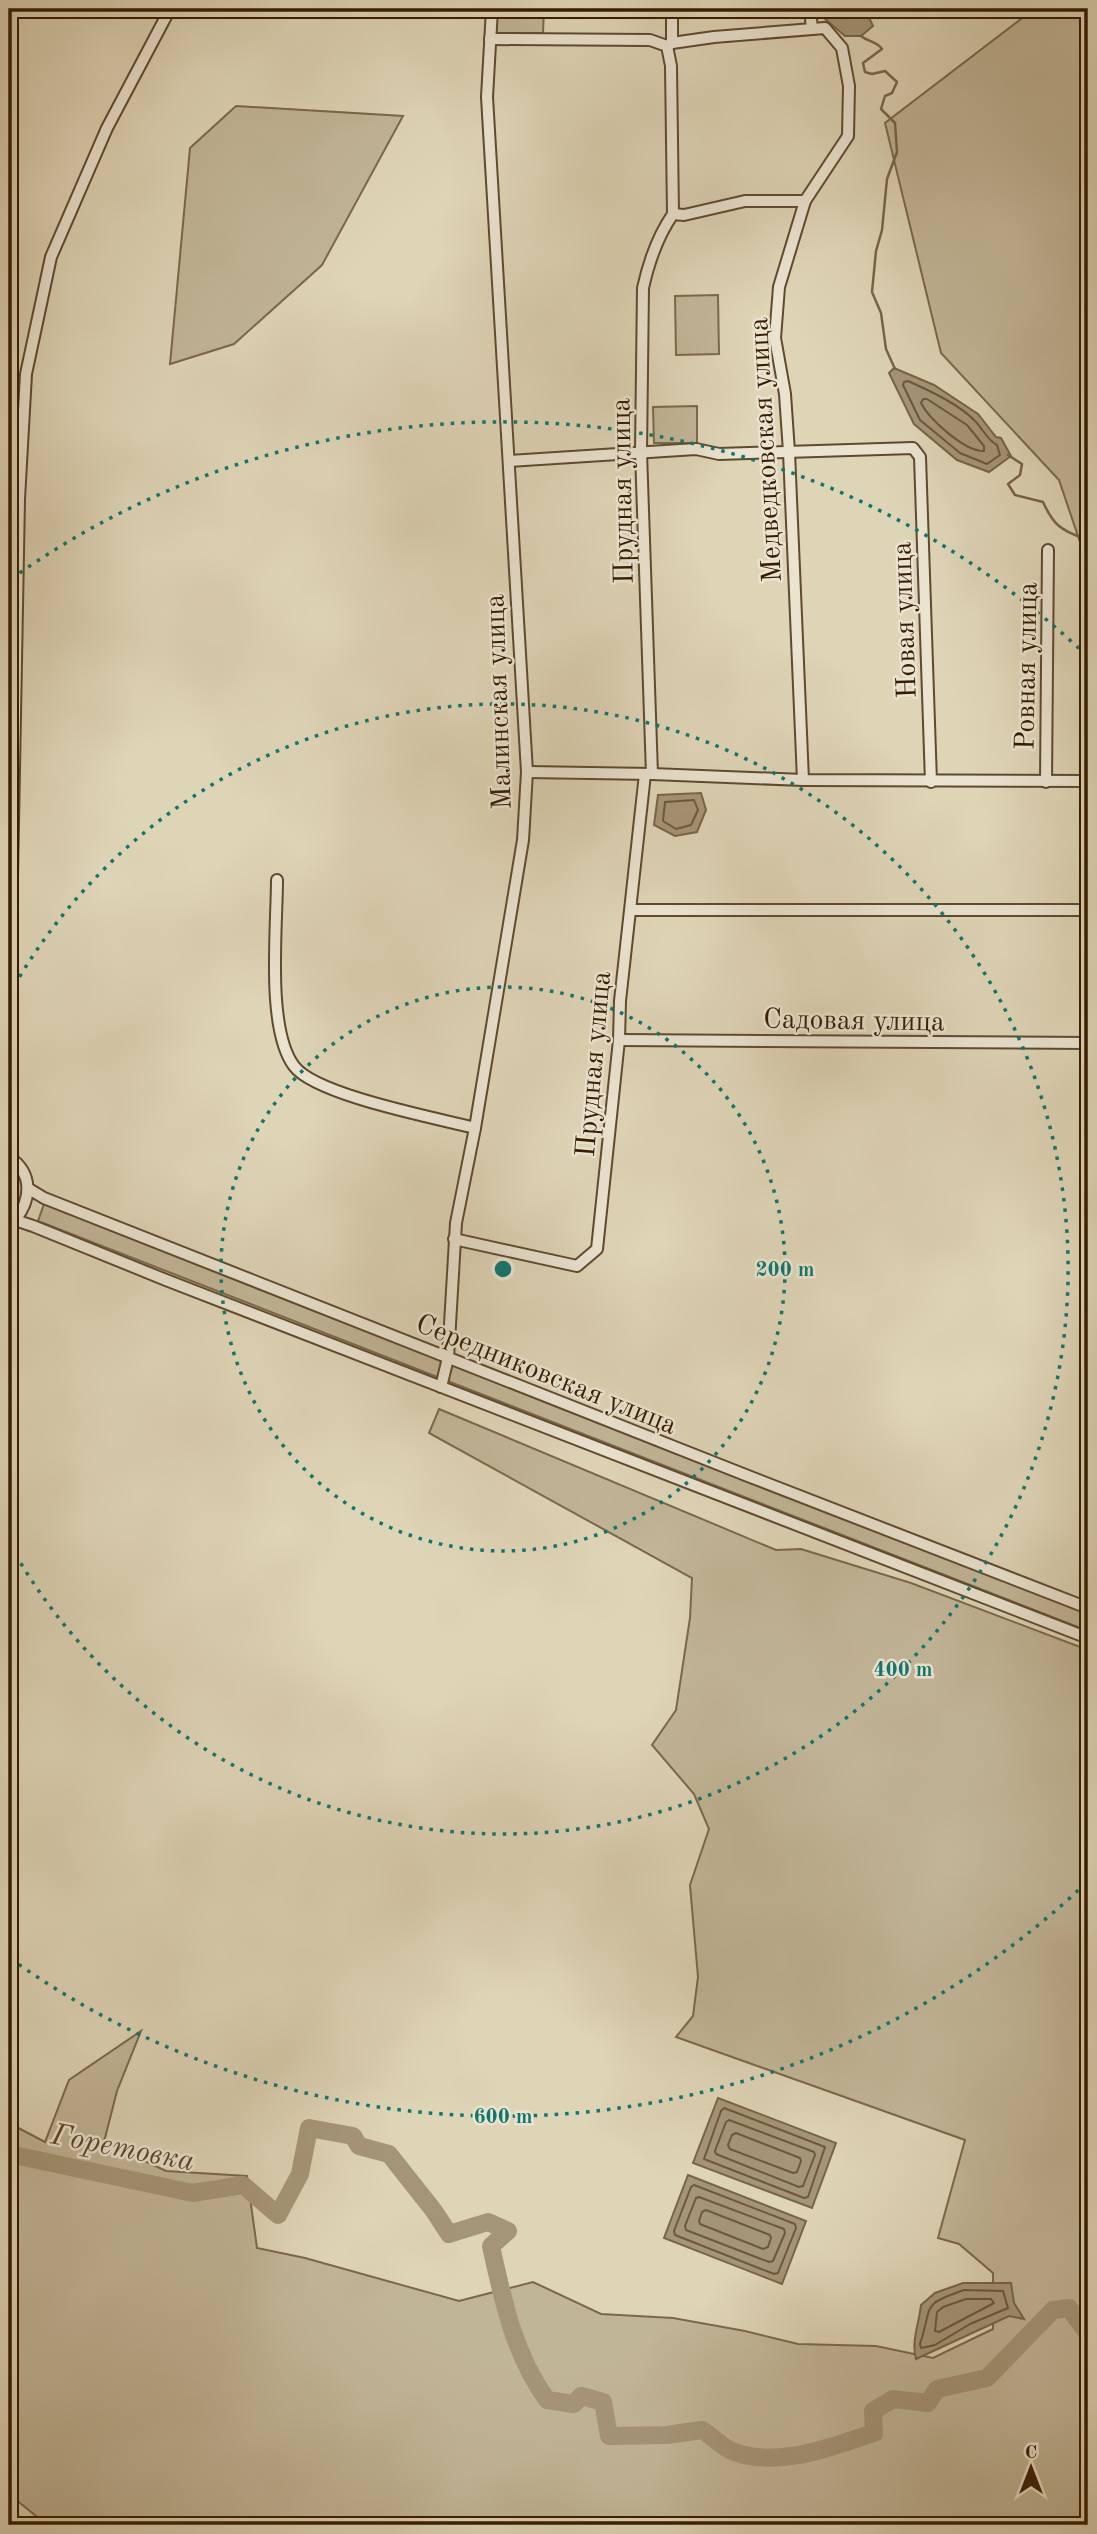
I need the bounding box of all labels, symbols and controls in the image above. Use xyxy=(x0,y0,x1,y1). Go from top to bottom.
street label: Медведковская улица xyxy=(746,316,788,583)
street label: Прудная улица xyxy=(608,397,640,584)
street label: Новая улица xyxy=(889,541,923,699)
street label: Ровная улица xyxy=(1013,582,1043,750)
street label: Малинская улица xyxy=(482,593,518,810)
street label: Прудная улица xyxy=(573,970,617,1158)
street label: Садовая улица xyxy=(763,1006,945,1038)
centre of rings xyxy=(491,1257,515,1281)
text: 200 m xyxy=(755,1260,815,1281)
street label: Середниковская улица xyxy=(411,1311,680,1441)
text: 400 m xyxy=(873,1660,933,1681)
text: 600 m xyxy=(473,2107,533,2128)
water label: Горетовка xyxy=(47,2120,197,2178)
north arrow xyxy=(996,2432,1066,2502)
text: С xyxy=(1025,2444,1037,2463)

